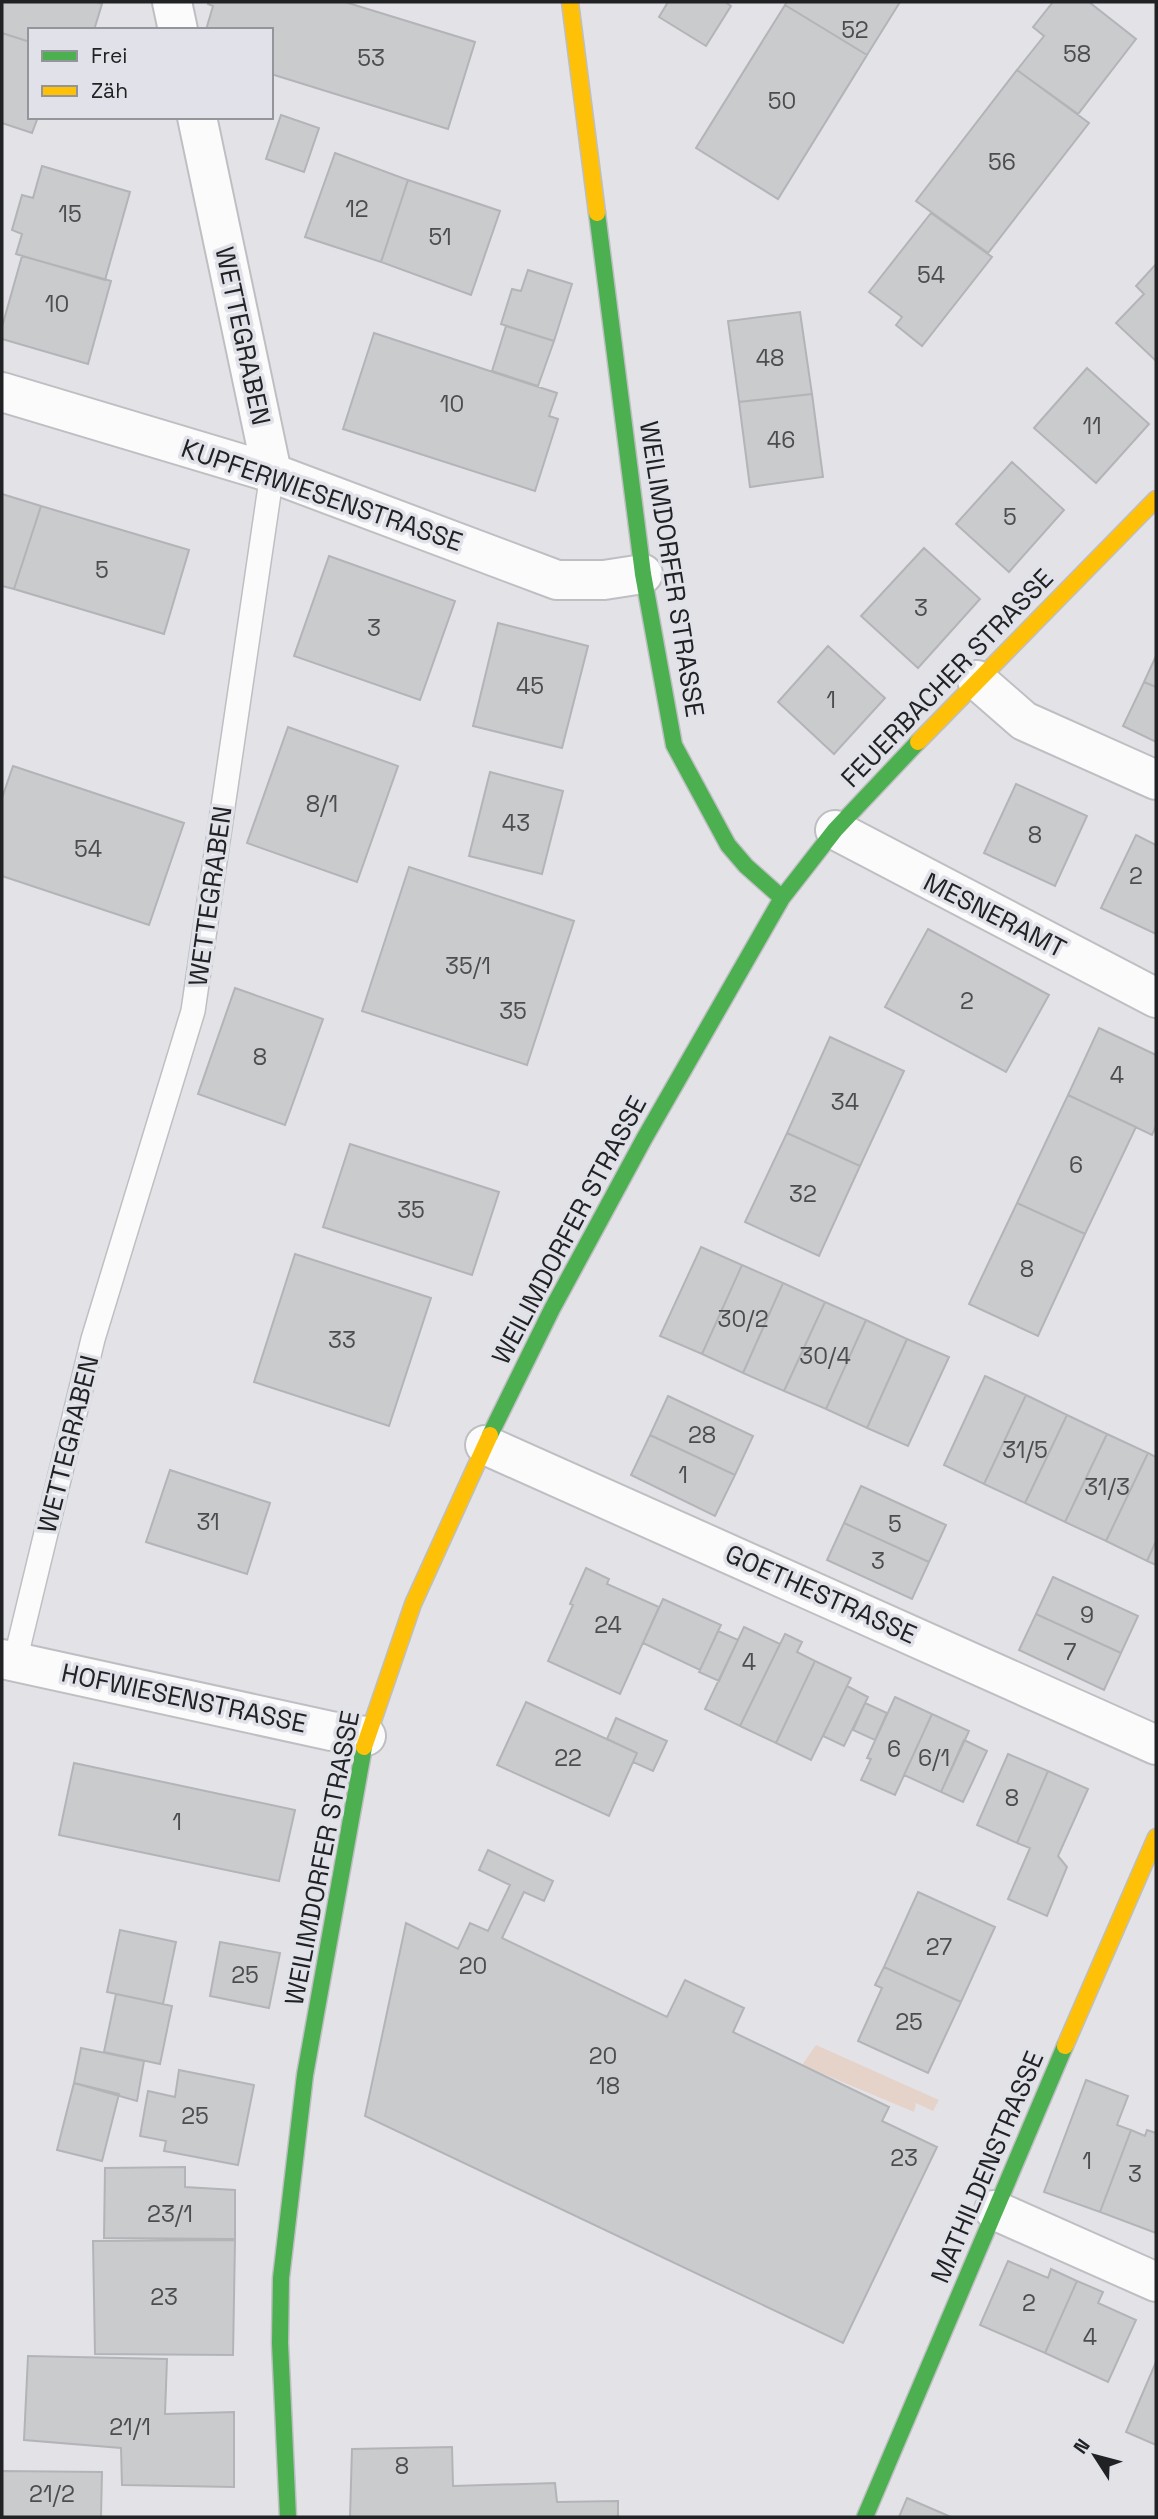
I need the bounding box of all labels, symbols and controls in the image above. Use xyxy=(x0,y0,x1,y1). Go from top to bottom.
house number: 52 xyxy=(841,15,869,45)
legend xyxy=(28,28,273,119)
house number: 58 xyxy=(1063,39,1091,69)
text: Frei xyxy=(91,42,127,69)
house number: 53 xyxy=(357,43,385,73)
text: Zäh xyxy=(91,77,128,104)
house number: 50 xyxy=(768,86,796,116)
house number: 56 xyxy=(988,147,1016,177)
house number: 12 xyxy=(345,194,369,224)
house number: 15 xyxy=(58,199,82,229)
house number: 51 xyxy=(428,222,452,252)
street label: WETTEGRABEN xyxy=(207,244,279,428)
house number: 54 xyxy=(917,260,945,290)
house number: 10 xyxy=(45,289,69,319)
house number: 48 xyxy=(756,343,784,373)
house number: 10 xyxy=(440,389,464,419)
house number: 11 xyxy=(1082,411,1102,441)
street label: WEILIMDORFER STRASSE xyxy=(632,419,712,719)
house number: 46 xyxy=(767,425,795,455)
street label: KUPFERWIESENSTRASSE xyxy=(177,431,467,559)
house number: 5 xyxy=(1003,502,1017,532)
house number: 5 xyxy=(95,555,109,585)
street label: FEUERBACHER STRASSE xyxy=(834,561,1060,795)
house number: 3 xyxy=(914,593,928,623)
house number: 3 xyxy=(367,613,381,643)
house number: 45 xyxy=(516,671,544,701)
house number: 1 xyxy=(826,685,836,715)
house number: 8/1 xyxy=(306,789,338,819)
street label: WETTEGRABEN xyxy=(181,804,239,988)
house number: 43 xyxy=(502,808,530,838)
house number: 8 xyxy=(1028,820,1042,850)
house number: 54 xyxy=(74,834,102,864)
house number: 2 xyxy=(1129,861,1143,891)
street label: MESNERAMT xyxy=(918,865,1072,965)
house number: 35/1 xyxy=(445,951,491,981)
house number: 2 xyxy=(960,986,974,1016)
house number: 35 xyxy=(499,996,527,1026)
house number: 8 xyxy=(253,1042,267,1072)
house number: 4 xyxy=(1110,1060,1124,1090)
house number: 34 xyxy=(831,1087,859,1117)
street label: WEILIMDORFER STRASSE xyxy=(484,1090,654,1370)
house number: 6 xyxy=(1069,1150,1083,1180)
house number: 32 xyxy=(789,1179,817,1209)
house number: 35 xyxy=(397,1195,425,1225)
house number: 8 xyxy=(1020,1254,1034,1284)
house number: 30/2 xyxy=(717,1304,769,1334)
house number: 33 xyxy=(328,1325,356,1355)
house number: 30/4 xyxy=(799,1341,851,1371)
street label: WETTEGRABEN xyxy=(30,1352,106,1536)
house number: 28 xyxy=(688,1420,716,1450)
house number: 31/5 xyxy=(1002,1435,1048,1465)
house number: 1 xyxy=(678,1460,688,1490)
house number: 31/3 xyxy=(1084,1472,1130,1502)
house number: 31 xyxy=(196,1507,220,1537)
house number: 5 xyxy=(888,1509,902,1539)
street label: GOETHESTRASSE xyxy=(720,1537,922,1651)
house number: 3 xyxy=(871,1546,885,1576)
house number: 9 xyxy=(1080,1600,1094,1630)
house number: 24 xyxy=(594,1610,622,1640)
house number: 7 xyxy=(1064,1637,1077,1667)
house number: 4 xyxy=(742,1647,756,1677)
street label: HOFWIESENSTRASSE xyxy=(58,1655,310,1741)
street label: WEILIMDORFER STRASSE xyxy=(277,1708,367,2008)
house number: 6 xyxy=(887,1734,901,1764)
house number: 22 xyxy=(554,1743,582,1773)
house number: 6/1 xyxy=(918,1743,950,1773)
house number: 8 xyxy=(1005,1783,1019,1813)
house number: 1 xyxy=(172,1807,182,1837)
house number: 27 xyxy=(926,1932,952,1962)
house number: 20 xyxy=(459,1951,487,1981)
house number: 25 xyxy=(231,1960,259,1990)
house number: 25 xyxy=(895,2007,923,2037)
house number: 20 xyxy=(589,2041,617,2071)
street label: MATHILDENSTRASSE xyxy=(923,2046,1051,2288)
house number: 18 xyxy=(596,2071,620,2101)
house number: 25 xyxy=(181,2101,209,2131)
house number: 23 xyxy=(890,2143,918,2173)
house number: 1 xyxy=(1082,2146,1092,2176)
house number: 3 xyxy=(1128,2159,1142,2189)
house number: 23/1 xyxy=(147,2199,193,2229)
house number: 23 xyxy=(150,2282,178,2312)
house number: 2 xyxy=(1022,2288,1036,2318)
house number: 4 xyxy=(1083,2322,1097,2352)
house number: 21/1 xyxy=(109,2412,151,2442)
north arrow xyxy=(1060,2421,1130,2491)
text: N xyxy=(1068,2434,1096,2459)
house number: 8 xyxy=(395,2451,409,2481)
house number: 21/2 xyxy=(29,2479,75,2509)

